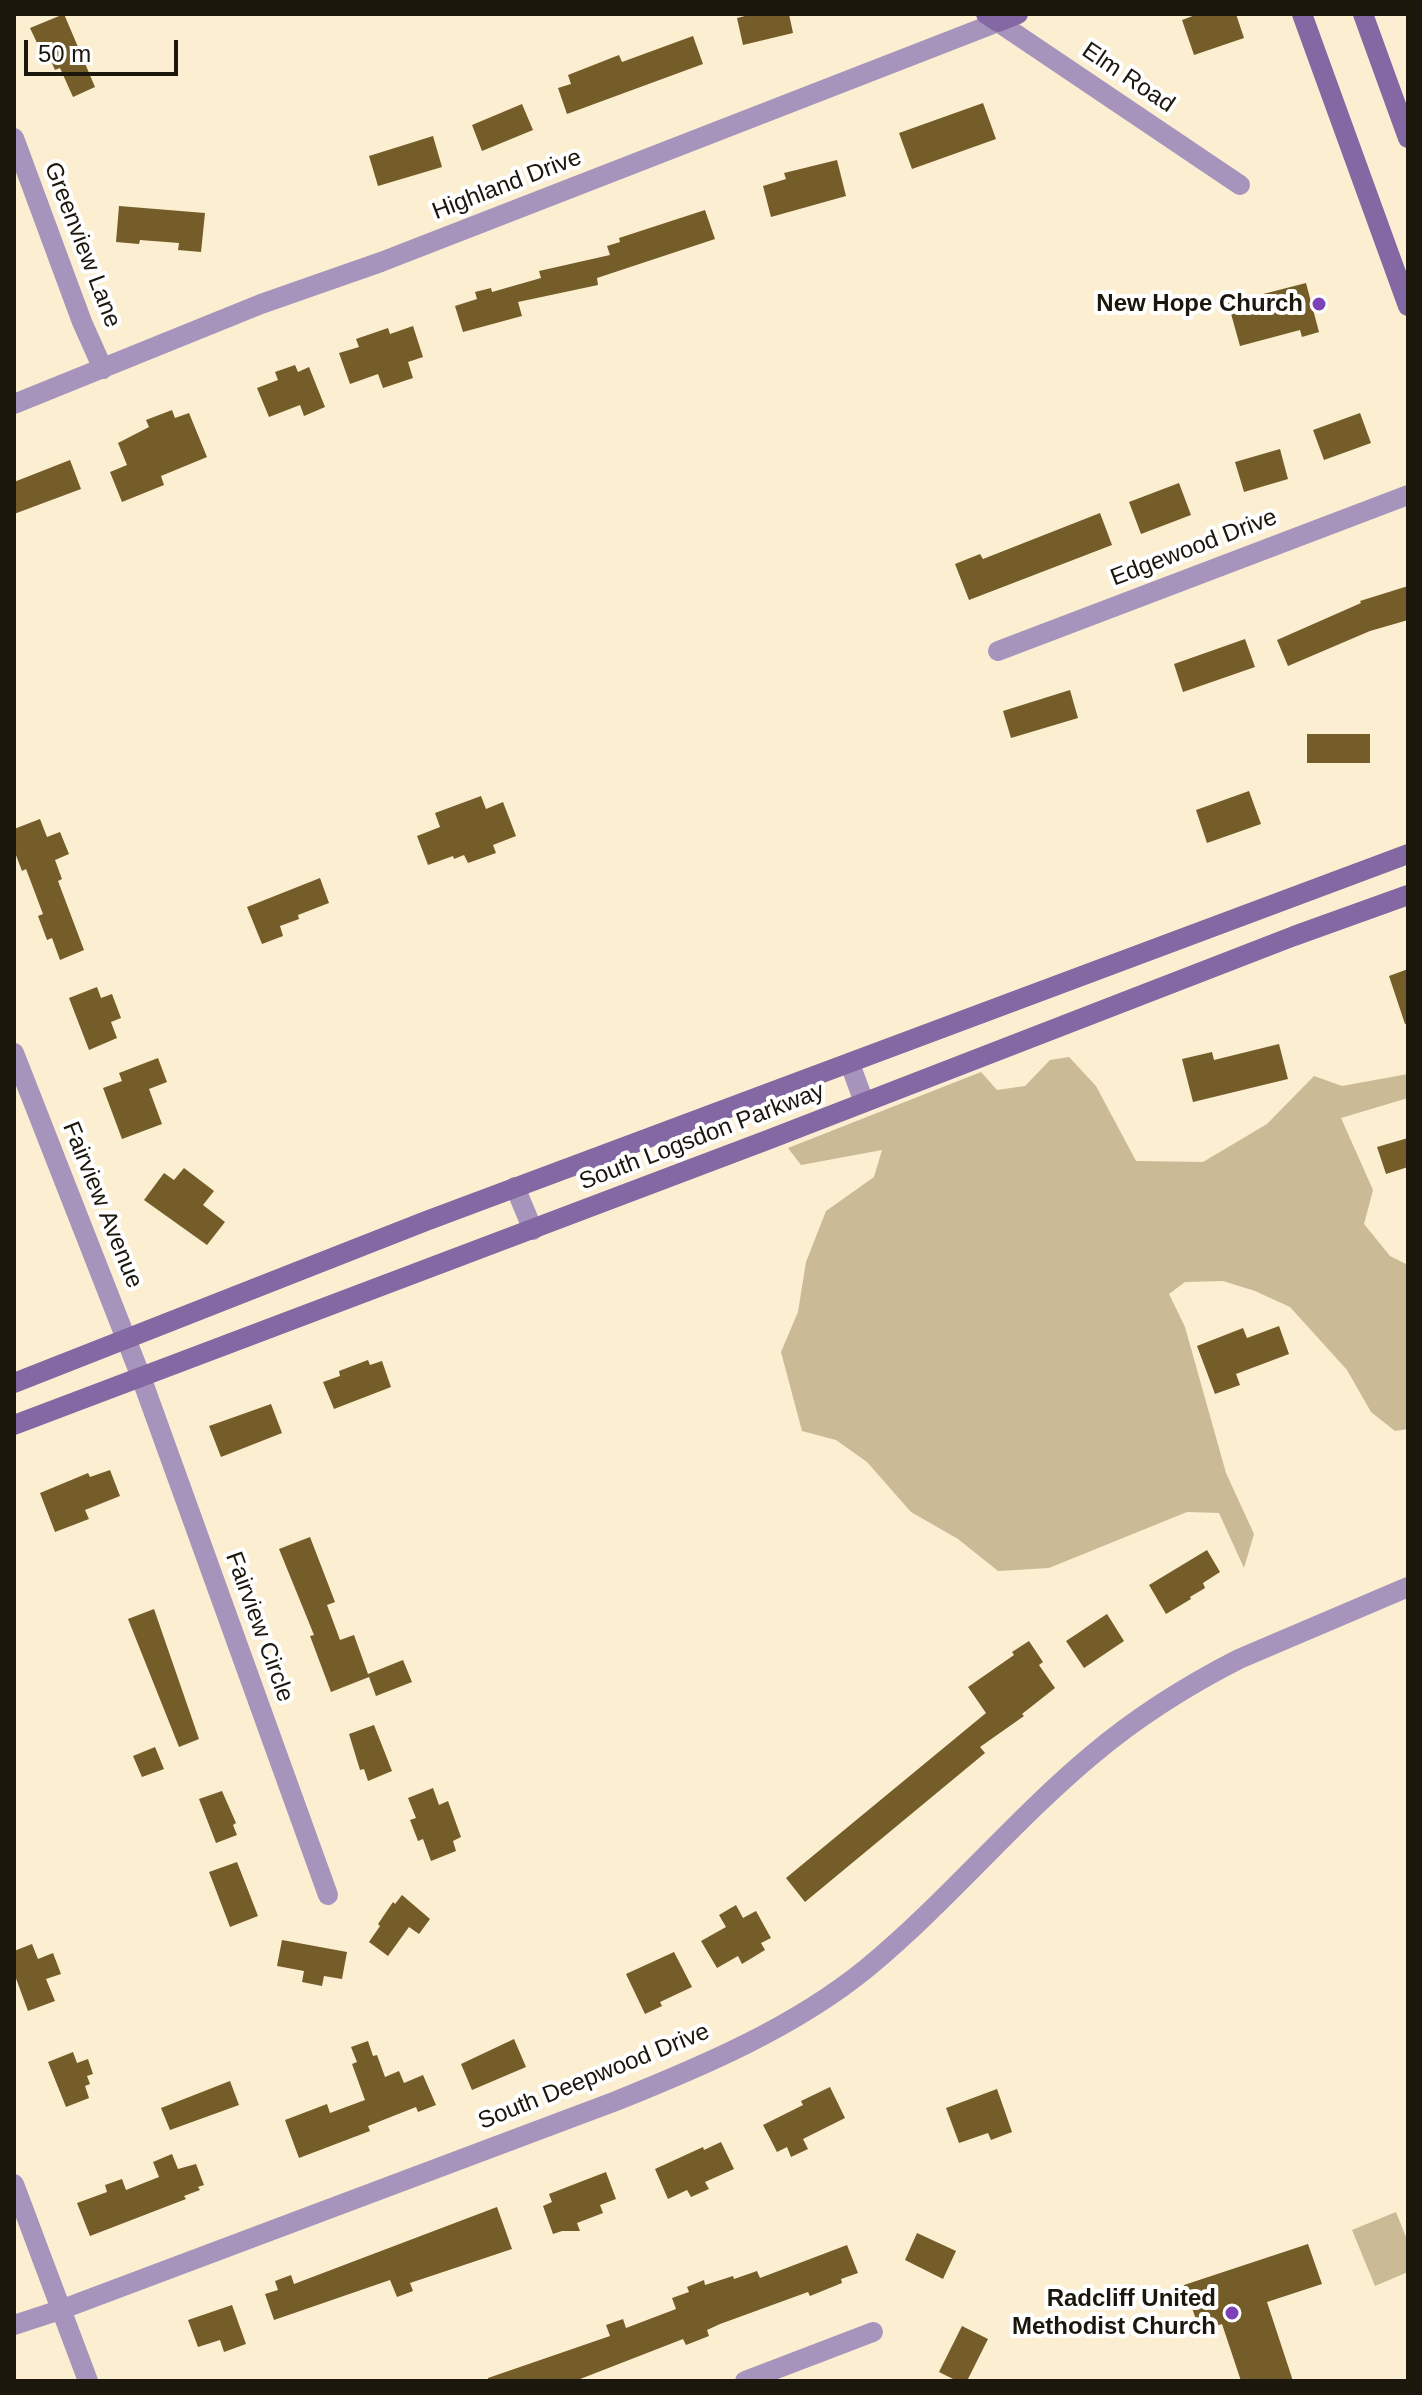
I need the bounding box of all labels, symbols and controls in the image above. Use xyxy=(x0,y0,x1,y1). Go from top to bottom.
scale bar xyxy=(28,24,182,74)
street label: Elm Road xyxy=(1076,37,1180,119)
text: 50 m xyxy=(38,40,91,67)
street label: Highland Drive xyxy=(428,143,586,227)
street label: Greenview Lane xyxy=(37,158,127,332)
place label: New Hope Church xyxy=(1096,290,1303,318)
marker: New Hope Church xyxy=(1310,295,1328,313)
street label: Edgewood Drive xyxy=(1107,503,1281,593)
street label: South Logsdon Parkway xyxy=(575,1077,829,1197)
street label: Fairview Avenue xyxy=(56,1118,148,1292)
street label: Fairview Circle xyxy=(219,1548,299,1706)
street label: South Deepwood Drive xyxy=(474,2017,714,2137)
place label: Radcliff United Methodist Church xyxy=(1012,2285,1216,2341)
marker: Radcliff United Methodist Church xyxy=(1223,2304,1241,2322)

